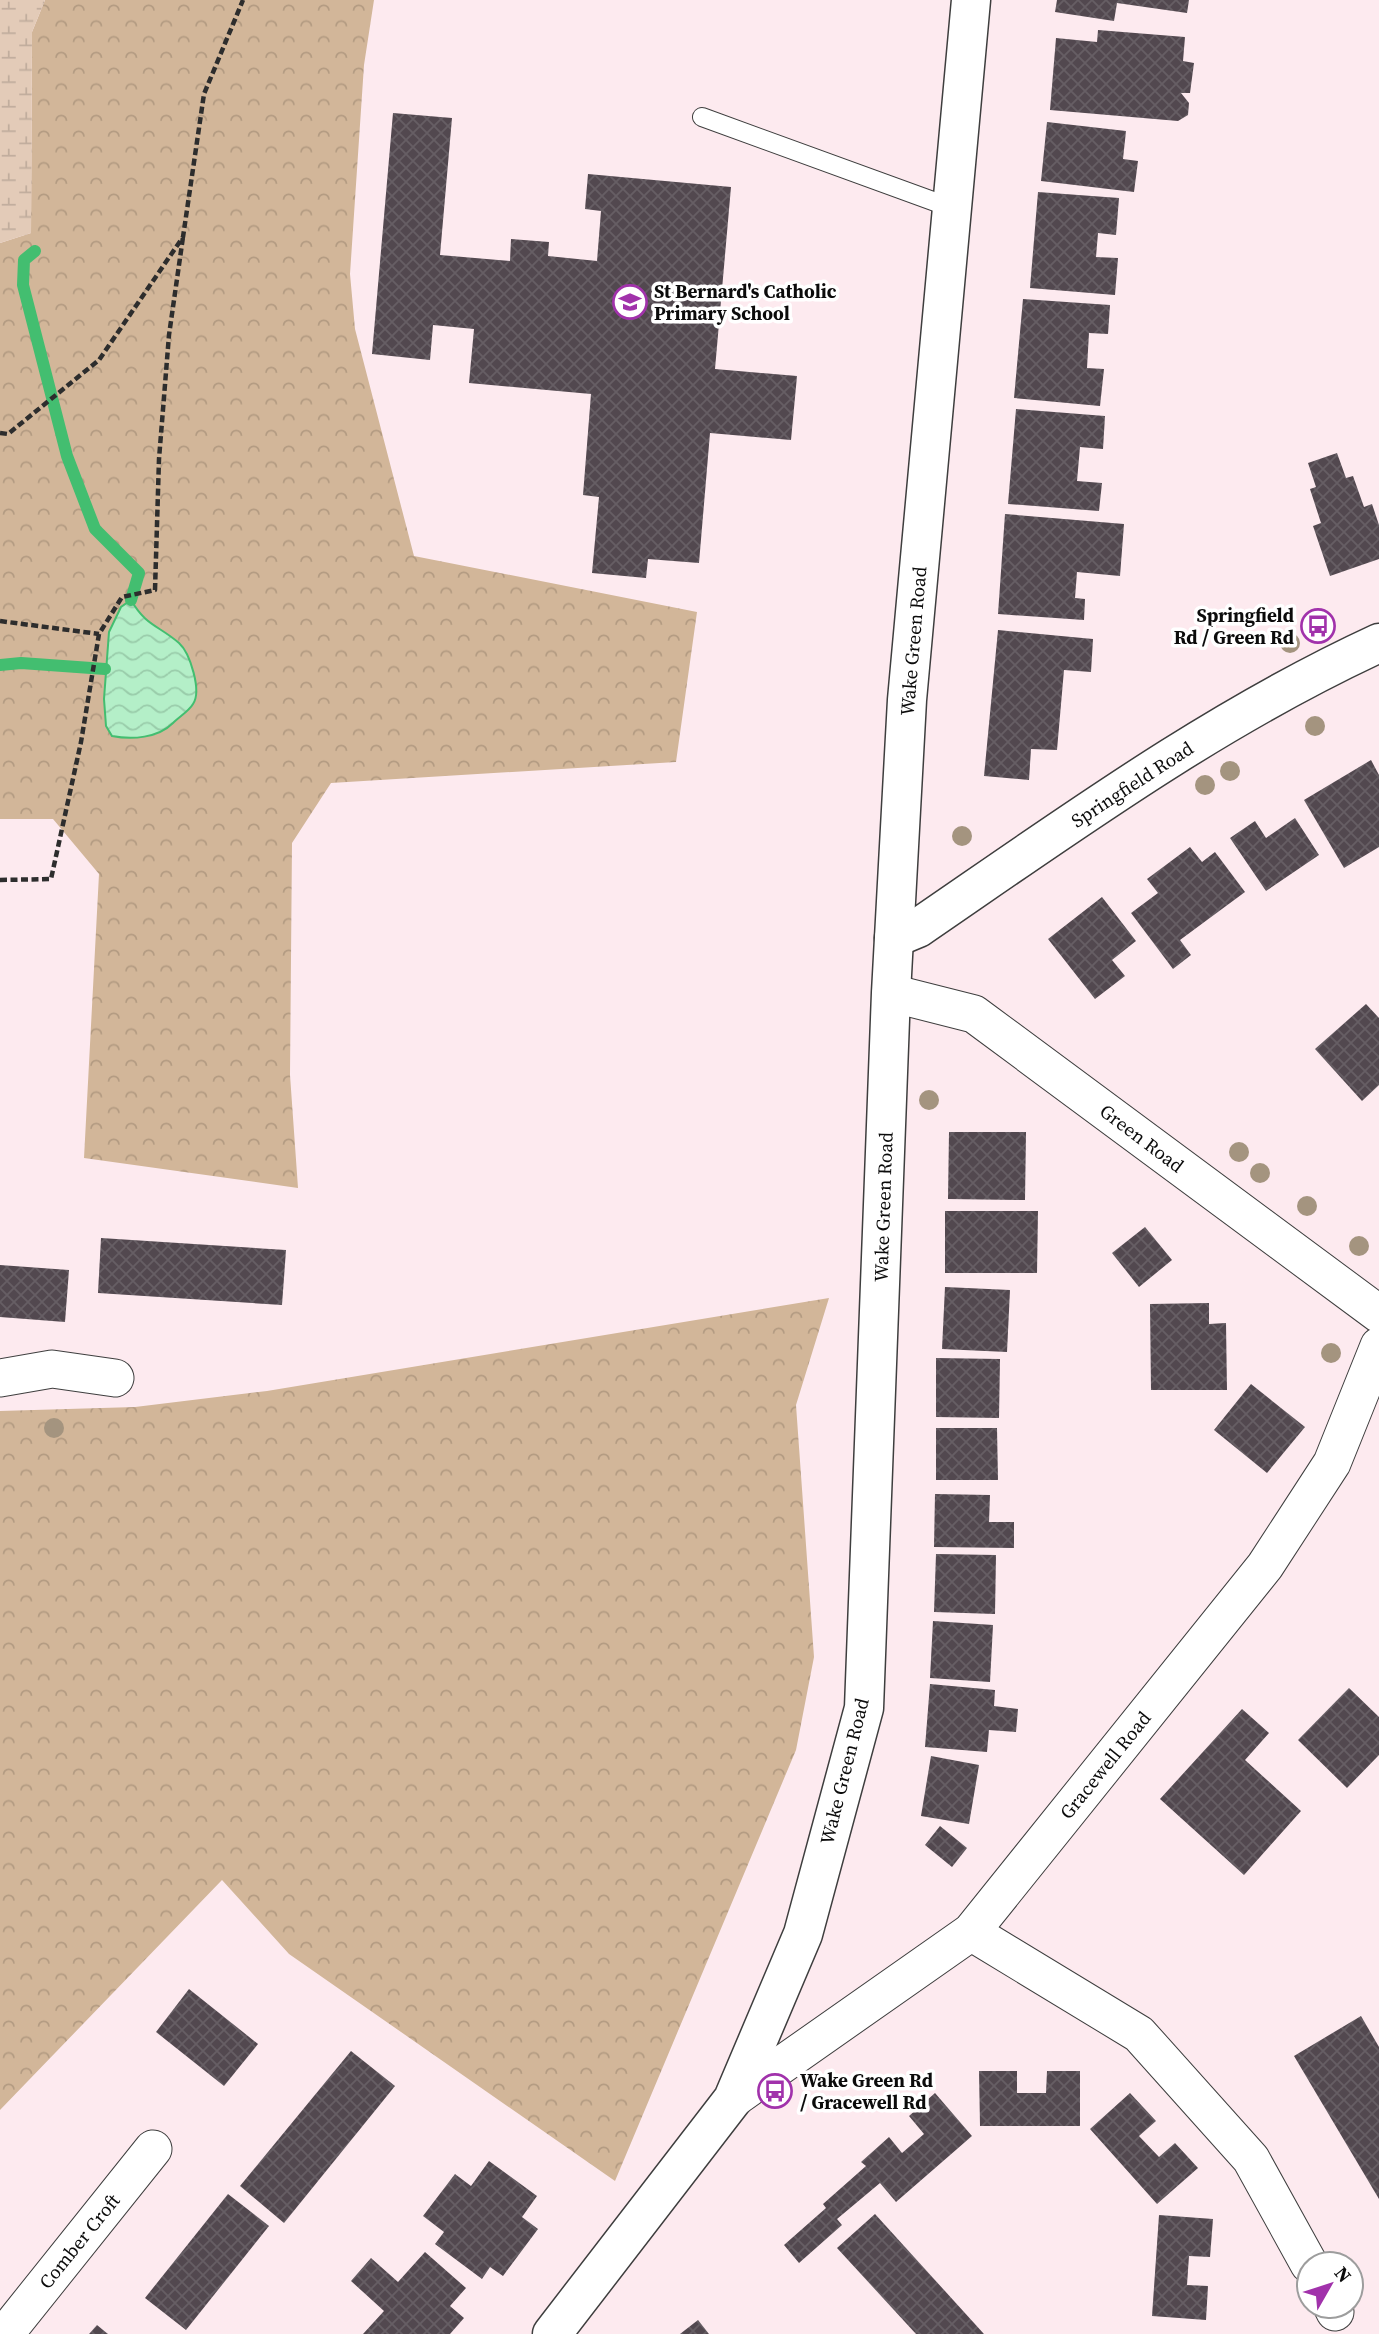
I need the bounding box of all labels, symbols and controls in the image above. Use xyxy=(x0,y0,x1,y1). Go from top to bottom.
place label: St Bernard's Catholic Primary School xyxy=(654,278,837,326)
school or university icon: St Bernard's Catholic Primary School xyxy=(611,283,649,321)
street label: Wake Green Road xyxy=(894,565,933,717)
place label: Springfield Rd / Green Rd xyxy=(1174,602,1294,650)
bus stop icon: Springfield Rd / Green Rd xyxy=(1299,607,1337,645)
street label: Springfield Road xyxy=(1066,735,1198,833)
street label: Green Road xyxy=(1095,1098,1190,1178)
street label: Wake Green Road xyxy=(867,1131,899,1282)
street label: Wake Green Road xyxy=(813,1695,875,1847)
street label: Gracewell Road xyxy=(1053,1705,1157,1824)
place label: Wake Green Rd / Gracewell Rd xyxy=(800,2067,933,2115)
bus stop icon: Wake Green Rd / Gracewell Rd xyxy=(756,2072,794,2110)
street label: Comber Croft xyxy=(33,2187,126,2294)
north arrow xyxy=(1295,2250,1365,2320)
text: N xyxy=(1329,2261,1358,2288)

